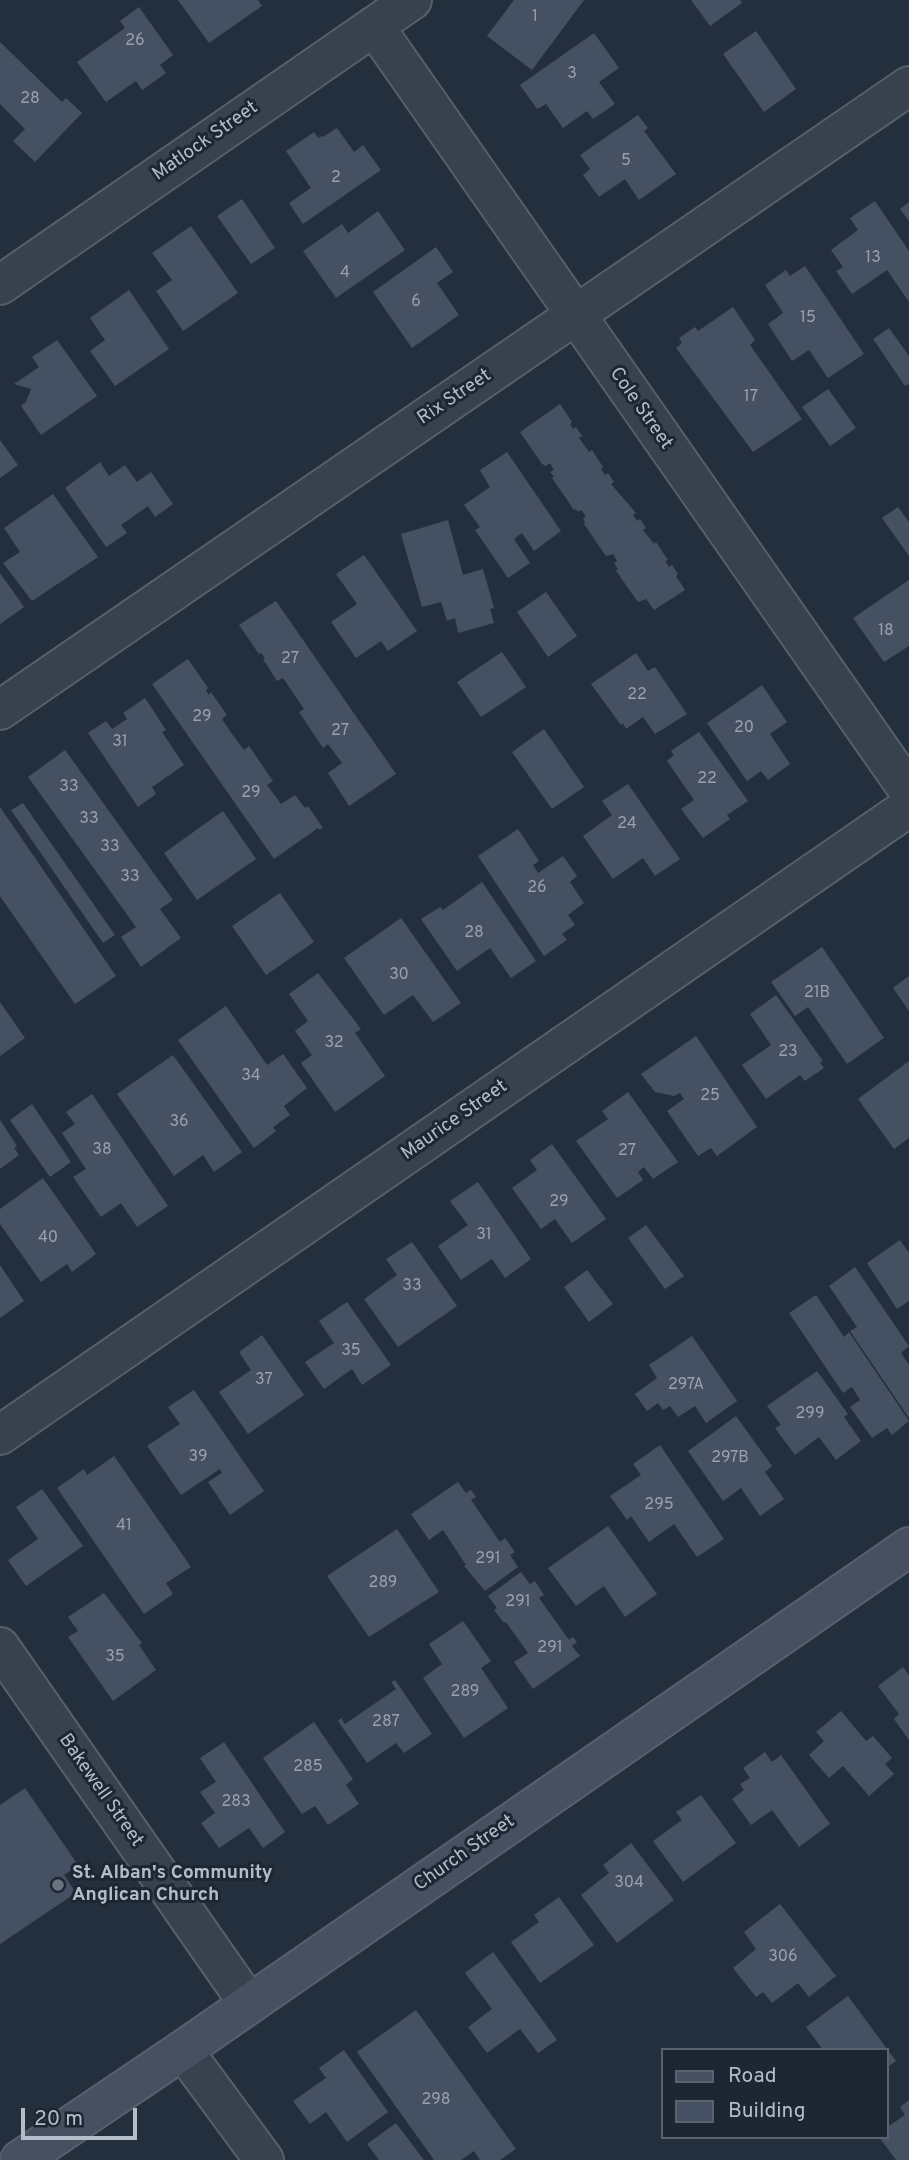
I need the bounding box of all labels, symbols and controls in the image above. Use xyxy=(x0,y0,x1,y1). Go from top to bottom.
house number: 1 xyxy=(532,8,538,28)
house number: 26 xyxy=(125,32,145,52)
house number: 3 xyxy=(567,65,577,85)
house number: 28 xyxy=(20,90,40,110)
street label: Matlock Street xyxy=(149,97,263,187)
house number: 5 xyxy=(621,152,631,172)
house number: 2 xyxy=(331,169,341,189)
house number: 13 xyxy=(865,249,881,269)
house number: 4 xyxy=(340,264,350,284)
house number: 6 xyxy=(411,293,421,313)
house number: 15 xyxy=(800,309,816,329)
street label: Cole Street xyxy=(603,364,677,454)
street label: Rix Street xyxy=(414,365,496,431)
house number: 17 xyxy=(744,388,758,408)
house number: 18 xyxy=(878,622,894,642)
house number: 27 xyxy=(281,650,299,670)
house number: 22 xyxy=(627,686,647,706)
house number: 29 xyxy=(192,708,212,728)
house number: 20 xyxy=(734,719,754,739)
house number: 27 xyxy=(331,722,349,742)
house number: 31 xyxy=(112,733,128,753)
house number: 22 xyxy=(697,770,717,790)
house number: 33 xyxy=(59,778,79,798)
house number: 29 xyxy=(241,784,261,804)
house number: 33 xyxy=(79,810,99,830)
house number: 24 xyxy=(617,815,637,835)
house number: 33 xyxy=(100,838,120,858)
house number: 33 xyxy=(120,868,140,888)
house number: 26 xyxy=(527,879,547,899)
house number: 28 xyxy=(464,924,484,944)
house number: 30 xyxy=(389,966,409,986)
house number: 21B xyxy=(804,984,830,1004)
house number: 32 xyxy=(324,1034,344,1054)
house number: 23 xyxy=(778,1043,798,1063)
house number: 34 xyxy=(241,1067,261,1087)
street label: Maurice Street xyxy=(398,1076,512,1166)
house number: 25 xyxy=(700,1087,720,1107)
house number: 36 xyxy=(169,1113,189,1133)
house number: 38 xyxy=(92,1141,112,1161)
house number: 27 xyxy=(618,1142,636,1162)
house number: 29 xyxy=(549,1193,569,1213)
house number: 31 xyxy=(476,1226,492,1246)
house number: 40 xyxy=(38,1229,58,1249)
house number: 33 xyxy=(402,1277,422,1297)
house number: 35 xyxy=(341,1342,361,1362)
house number: 37 xyxy=(255,1371,273,1391)
house number: 297A xyxy=(668,1376,704,1396)
house number: 299 xyxy=(796,1405,824,1425)
house number: 39 xyxy=(189,1448,207,1468)
house number: 297B xyxy=(711,1449,749,1469)
house number: 295 xyxy=(644,1496,674,1516)
house number: 41 xyxy=(116,1517,132,1537)
house number: 291 xyxy=(475,1550,501,1570)
house number: 289 xyxy=(369,1574,397,1594)
house number: 291 xyxy=(505,1593,531,1613)
house number: 291 xyxy=(537,1639,563,1659)
house number: 35 xyxy=(105,1648,125,1668)
house number: 289 xyxy=(451,1683,479,1703)
house number: 287 xyxy=(372,1713,400,1733)
street label: Bakewell Street xyxy=(53,1730,147,1852)
house number: 285 xyxy=(293,1758,323,1778)
house number: 283 xyxy=(221,1793,251,1813)
street label: Church Street xyxy=(410,1811,520,1897)
place label: St. Alban's Community Anglican Church xyxy=(72,1863,273,1907)
house number: 304 xyxy=(614,1874,644,1894)
marker: St. Alban's Community Anglican Church xyxy=(50,1877,66,1893)
house number: 306 xyxy=(768,1948,798,1968)
legend xyxy=(660,2048,888,2139)
text: Road xyxy=(728,2063,777,2090)
house number: 298 xyxy=(421,2091,451,2111)
scale bar xyxy=(24,2094,140,2138)
text: Building xyxy=(728,2098,806,2125)
text: 20 m xyxy=(34,2106,83,2133)

